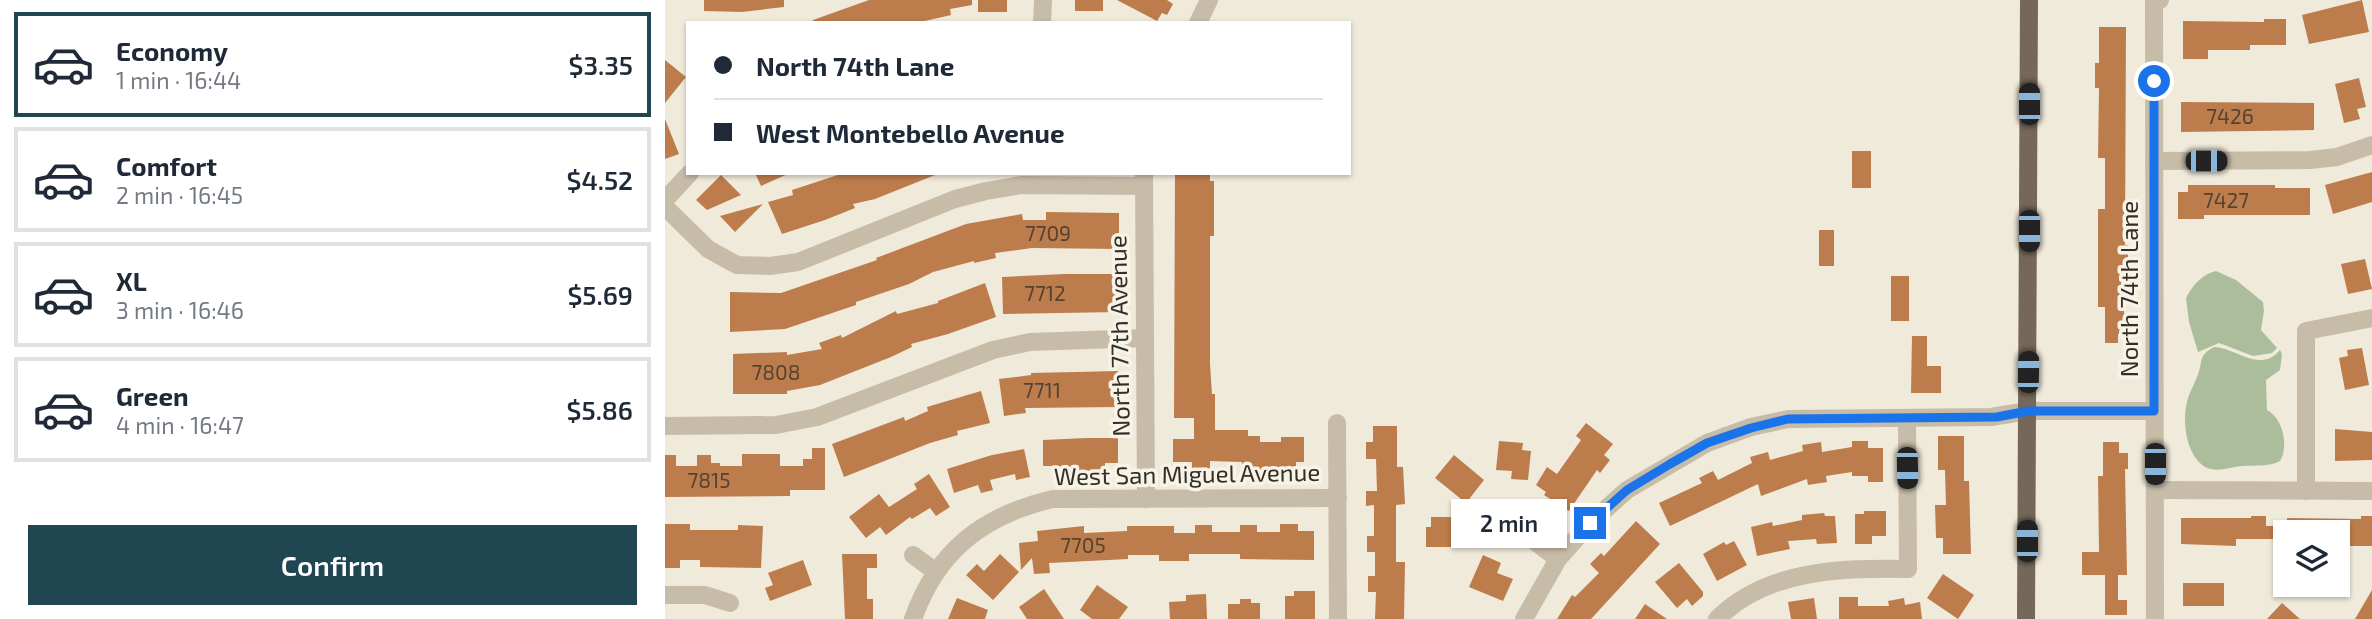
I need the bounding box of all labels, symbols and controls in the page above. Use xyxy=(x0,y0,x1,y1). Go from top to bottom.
icon: car xyxy=(32,33,95,96)
text: Economy xyxy=(116,35,228,66)
text: $3.35 xyxy=(569,49,633,80)
text: North 74th Lane xyxy=(756,50,954,81)
route start xyxy=(2138,65,2170,97)
text: 1 min · 16:44 xyxy=(116,66,241,94)
car xyxy=(2019,83,2040,125)
house number: 7426 xyxy=(2206,103,2254,128)
text: West Montebello Avenue xyxy=(756,117,1065,148)
icon: car xyxy=(32,148,95,211)
text: Comfort xyxy=(116,150,217,181)
car xyxy=(2186,151,2228,172)
text: $4.52 xyxy=(567,164,633,195)
text: 2 min · 16:45 xyxy=(116,181,243,209)
house number: 7427 xyxy=(2203,187,2249,212)
street label: North 74th Lane xyxy=(2114,201,2143,377)
car xyxy=(2019,210,2040,252)
house number: 7709 xyxy=(1025,220,1071,245)
street label: North 77th Avenue xyxy=(1102,235,1135,437)
icon: car xyxy=(32,263,95,326)
text: XL xyxy=(116,265,147,296)
text: $5.69 xyxy=(567,279,633,310)
house number: 7712 xyxy=(1024,280,1066,305)
text: 3 min · 16:46 xyxy=(116,296,244,324)
car xyxy=(2018,351,2039,393)
house number: 7808 xyxy=(752,359,800,384)
house number: 7711 xyxy=(1023,377,1061,402)
icon: car xyxy=(32,378,95,441)
text: Green xyxy=(116,380,189,411)
text: $5.86 xyxy=(567,394,633,425)
text: 4 min · 16:47 xyxy=(116,411,244,439)
car xyxy=(2145,443,2166,485)
car xyxy=(1897,447,1918,489)
street label: West San Miguel Avenue xyxy=(1053,457,1320,490)
house number: 7815 xyxy=(687,467,731,492)
callout: 2 min xyxy=(1450,498,1565,548)
route end xyxy=(1574,507,1606,539)
text: 2 min xyxy=(1480,509,1538,537)
car xyxy=(2017,520,2038,562)
map controls xyxy=(2273,520,2350,597)
button: layers xyxy=(2273,520,2350,597)
button: Confirm xyxy=(28,525,637,605)
house number: 7705 xyxy=(1060,532,1106,557)

